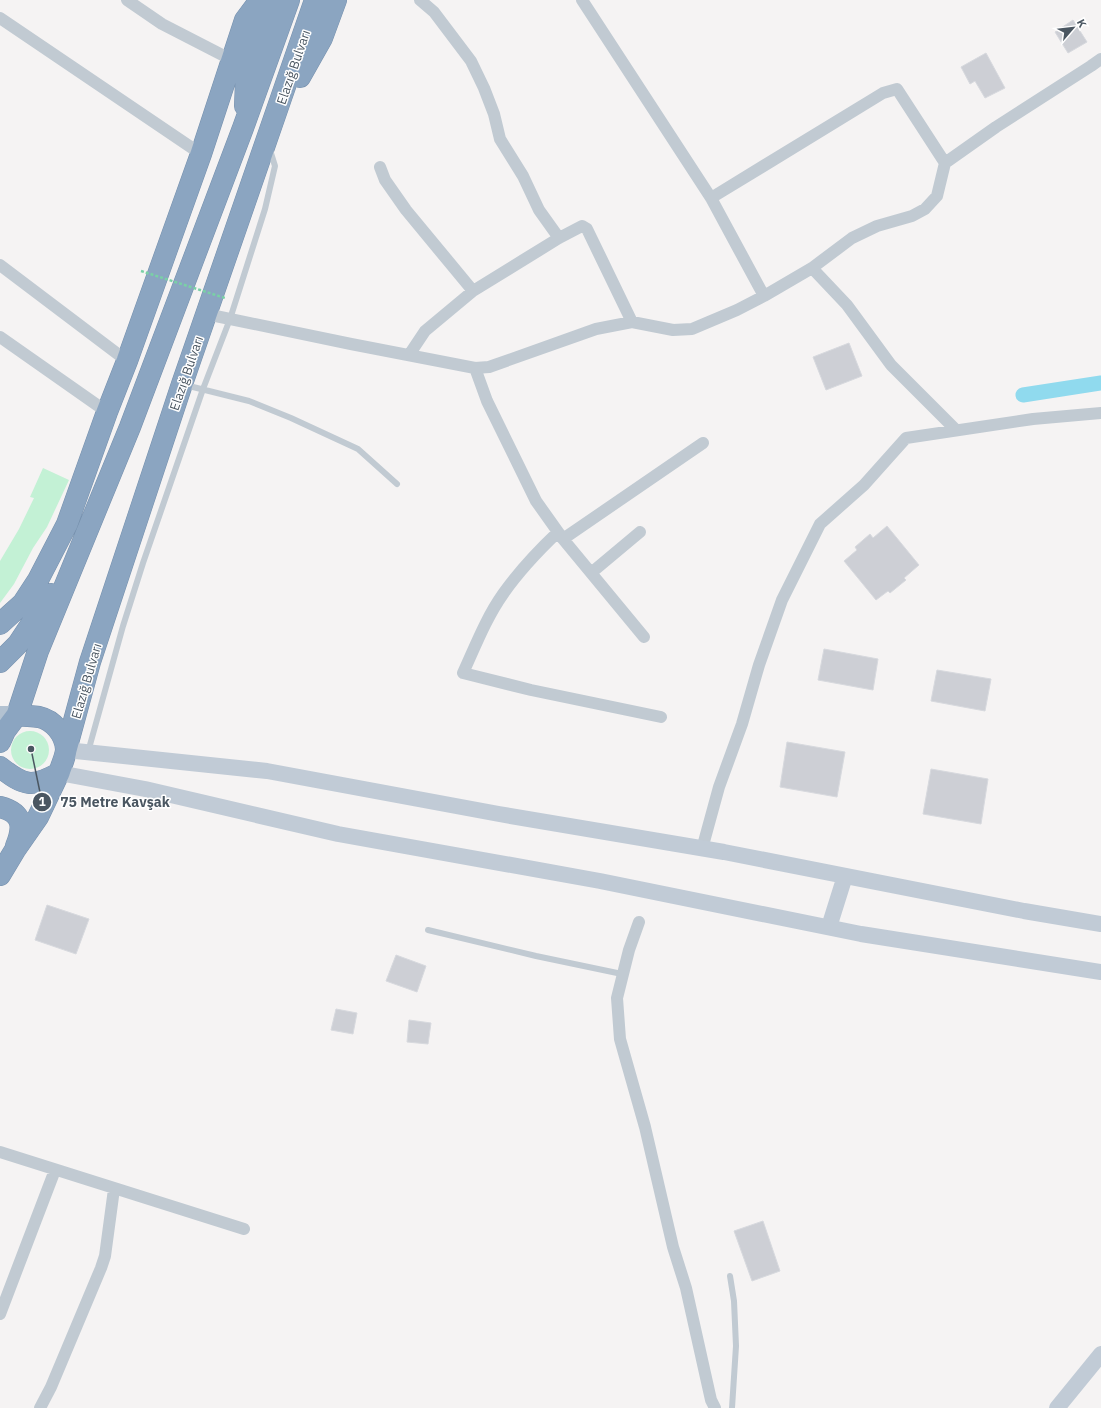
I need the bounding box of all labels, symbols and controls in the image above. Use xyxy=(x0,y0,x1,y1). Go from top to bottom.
north arrow xyxy=(1053,8,1093,48)
text: K xyxy=(1074,17,1090,30)
street label: Elazığ Bulvarı xyxy=(273,28,314,107)
street label: Elazığ Bulvarı xyxy=(166,334,207,413)
street label: Elazığ Bulvarı xyxy=(68,641,105,721)
callout: 75 Metre Kavşak xyxy=(32,789,177,815)
text: 75 Metre Kavşak xyxy=(60,793,171,811)
text: 1 xyxy=(38,794,46,809)

